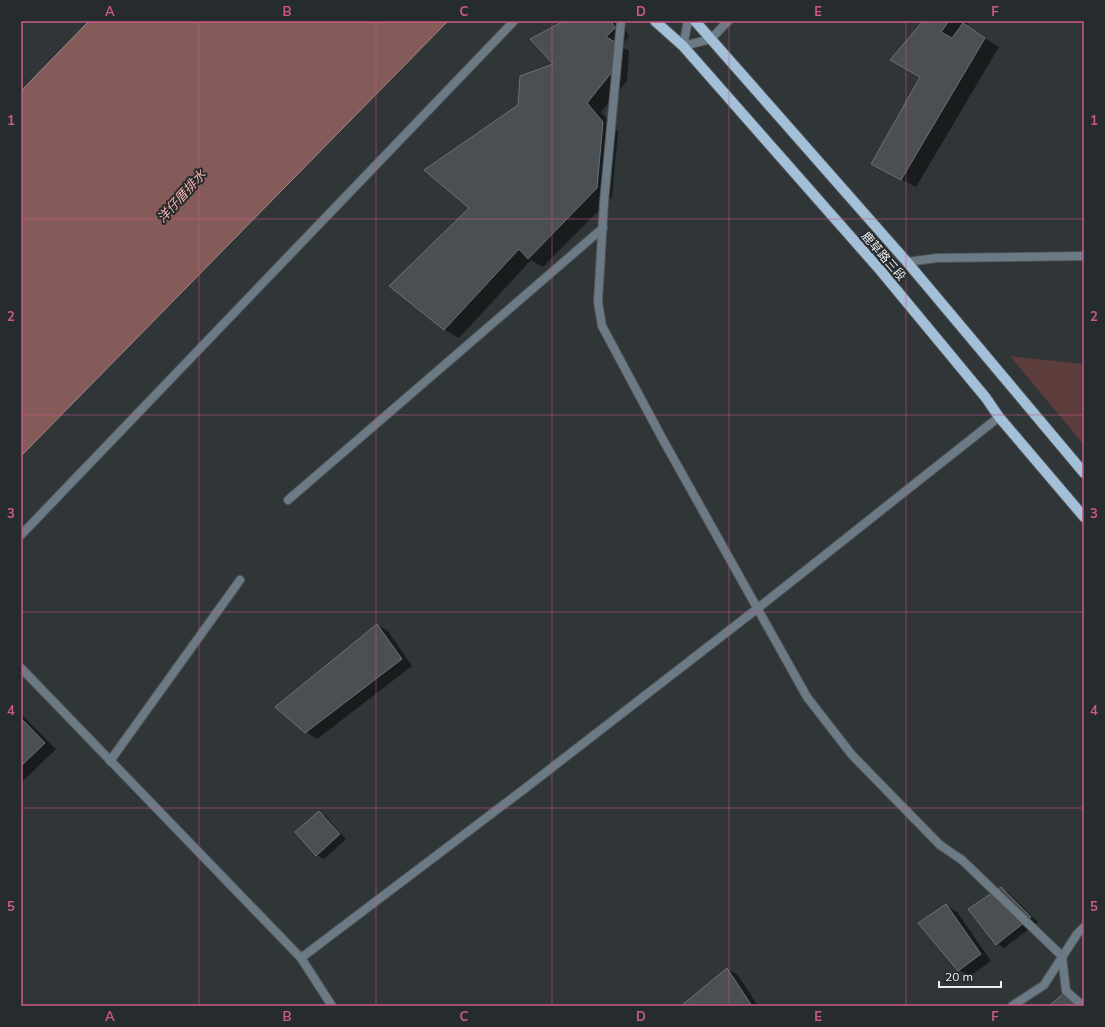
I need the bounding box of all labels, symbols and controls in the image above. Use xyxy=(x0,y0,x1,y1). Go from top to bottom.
text: A xyxy=(105,3,115,19)
text: B xyxy=(283,3,292,19)
text: C xyxy=(460,3,469,19)
text: D xyxy=(636,3,646,19)
text: E xyxy=(814,3,822,19)
text: F xyxy=(991,3,999,19)
text: 1 xyxy=(7,112,15,128)
text: 1 xyxy=(1090,112,1098,128)
water label: 洋仔厝排水 xyxy=(153,166,209,226)
street label: 鹿草路三段 xyxy=(859,228,909,284)
text: 2 xyxy=(7,308,15,324)
text: 2 xyxy=(1090,308,1098,324)
text: 3 xyxy=(7,505,15,521)
text: 3 xyxy=(1090,505,1098,521)
text: 4 xyxy=(7,702,15,718)
text: 4 xyxy=(1090,702,1098,718)
text: 5 xyxy=(7,898,15,914)
text: 5 xyxy=(1090,898,1098,914)
scale bar xyxy=(939,963,1001,989)
text: 20 m xyxy=(945,969,973,984)
text: A xyxy=(105,1008,115,1024)
text: B xyxy=(283,1008,292,1024)
text: C xyxy=(460,1008,469,1024)
text: D xyxy=(636,1008,646,1024)
text: E xyxy=(814,1008,822,1024)
text: F xyxy=(991,1008,999,1024)

